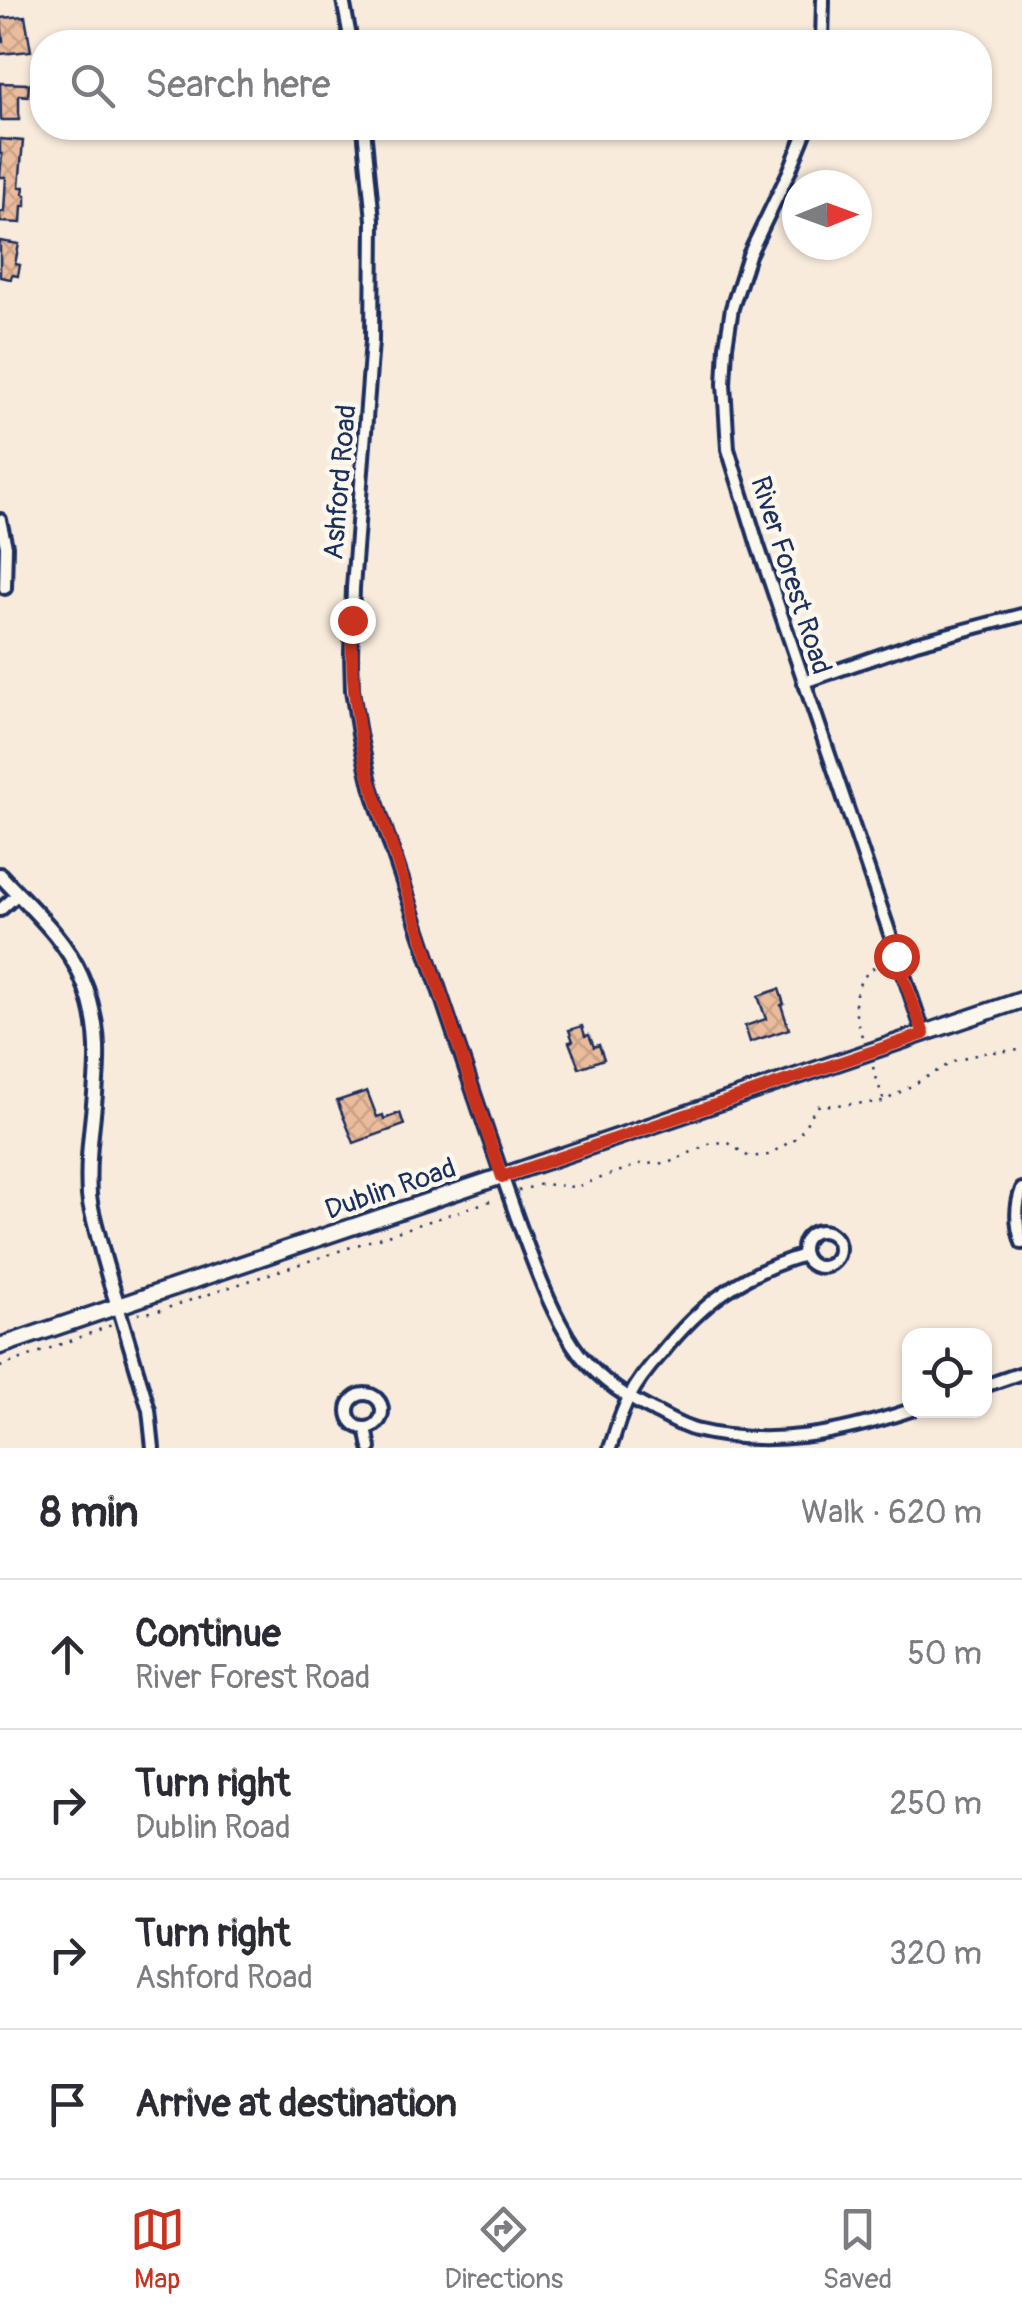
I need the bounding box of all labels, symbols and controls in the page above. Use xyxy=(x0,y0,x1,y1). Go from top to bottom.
search box xyxy=(30,30,992,140)
icon: search xyxy=(65,58,120,113)
text: Search here xyxy=(145,61,331,109)
north arrow xyxy=(782,170,872,260)
street label: Ashford Road xyxy=(316,403,365,561)
street label: River Forest Road xyxy=(742,472,839,679)
route end xyxy=(330,598,376,644)
route start xyxy=(874,934,920,980)
street label: Dublin Road xyxy=(320,1151,461,1228)
map controls xyxy=(902,1328,992,1418)
button: locate xyxy=(902,1328,992,1418)
text: 8 min xyxy=(40,1487,138,1539)
text: Walk · 620 m xyxy=(801,1493,982,1533)
text: Continue xyxy=(135,1610,281,1658)
icon: ahead xyxy=(40,1627,95,1682)
text: 50 m xyxy=(907,1634,982,1674)
text: River Forest Road xyxy=(135,1658,371,1698)
text: Turn right xyxy=(135,1760,290,1808)
icon: right xyxy=(40,1777,95,1832)
text: 250 m xyxy=(890,1784,982,1824)
text: Dublin Road xyxy=(135,1808,291,1848)
text: Turn right xyxy=(135,1910,290,1958)
icon: right xyxy=(40,1927,95,1982)
text: 320 m xyxy=(889,1934,982,1974)
text: Ashford Road xyxy=(135,1958,313,1998)
icon: arrive xyxy=(40,2077,95,2132)
text: Arrive at destination xyxy=(135,2080,457,2128)
tab: Map xyxy=(130,2202,185,2297)
tab: Directions xyxy=(444,2202,563,2297)
tab: Saved xyxy=(823,2202,892,2297)

